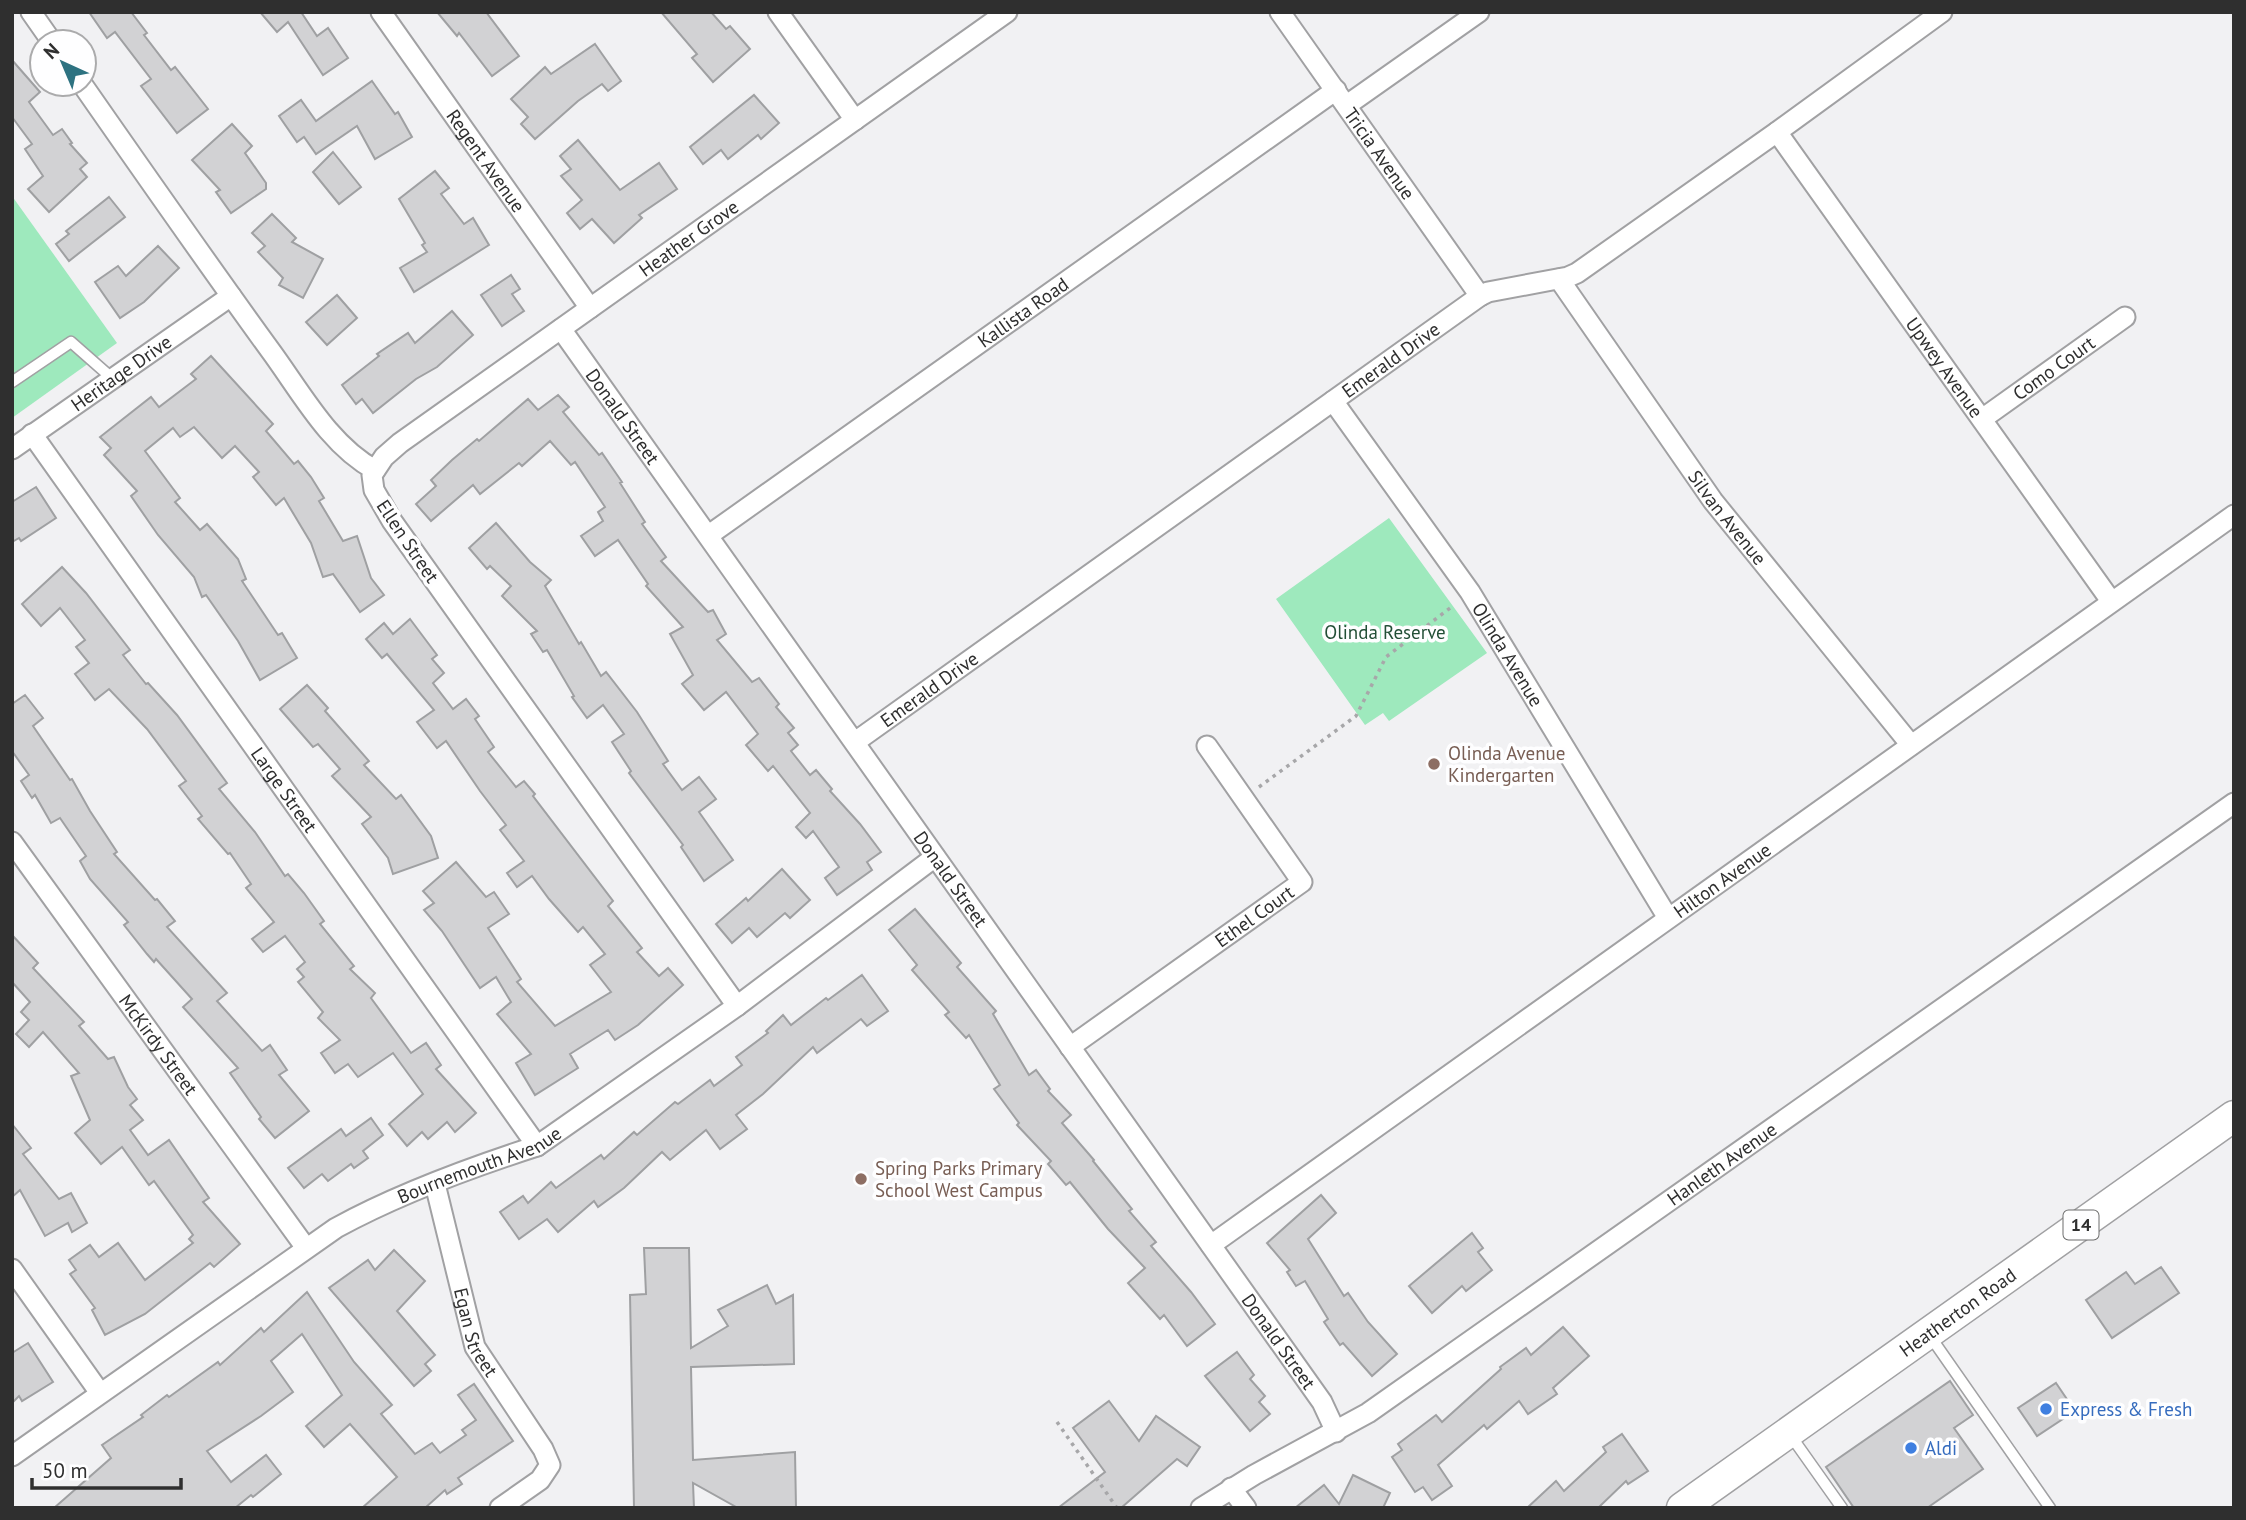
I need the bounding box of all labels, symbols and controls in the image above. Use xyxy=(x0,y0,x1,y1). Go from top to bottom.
north arrow xyxy=(28,28,98,98)
text: N xyxy=(38,38,64,64)
street label: Tricia Avenue xyxy=(1339,103,1420,204)
street label: Regent Avenue xyxy=(441,105,531,217)
street label: Heather Grove xyxy=(634,195,743,282)
street label: Kallista Road xyxy=(973,272,1073,353)
street label: Upwey Avenue xyxy=(1901,313,1988,422)
street label: Emerald Drive xyxy=(1337,317,1444,403)
street label: Heritage Drive xyxy=(66,329,176,416)
street label: Como Court xyxy=(2008,330,2100,405)
street label: Donald Street xyxy=(581,364,665,469)
street label: Silvan Avenue xyxy=(1683,465,1772,570)
street label: Ellen Street xyxy=(372,495,445,588)
street label: Olinda Avenue xyxy=(1467,598,1549,711)
park label: Olinda Reserve xyxy=(1324,620,1446,644)
street label: Emerald Drive xyxy=(875,646,983,732)
place label: Olinda Avenue Kindergarten xyxy=(1448,741,1565,787)
street label: Large Street xyxy=(246,742,323,837)
marker: Olinda Avenue Kindergarten xyxy=(1426,756,1442,772)
street label: Donald Street xyxy=(909,826,993,932)
street label: Hilton Avenue xyxy=(1669,837,1776,923)
street label: Ethel Court xyxy=(1210,879,1299,952)
street label: McKirdy Street xyxy=(114,989,204,1100)
street label: Hanleth Avenue xyxy=(1662,1117,1781,1211)
street label: Bournemouth Avenue xyxy=(394,1121,566,1209)
place label: Spring Parks Primary School West Campus xyxy=(875,1156,1043,1202)
marker: Spring Parks Primary School West Campus xyxy=(853,1171,869,1187)
road number: 14 xyxy=(2064,1210,2098,1240)
street label: Heatherton Road xyxy=(1895,1263,2021,1362)
street label: Egan Street xyxy=(449,1285,504,1382)
street label: Donald Street xyxy=(1237,1289,1321,1394)
place label: Express & Fresh xyxy=(2060,1397,2192,1421)
marker: Express & Fresh xyxy=(2038,1401,2054,1417)
place label: Aldi xyxy=(1925,1436,1957,1460)
marker: Aldi xyxy=(1903,1440,1919,1456)
scale bar xyxy=(32,1446,180,1490)
text: 50 m xyxy=(42,1457,88,1484)

